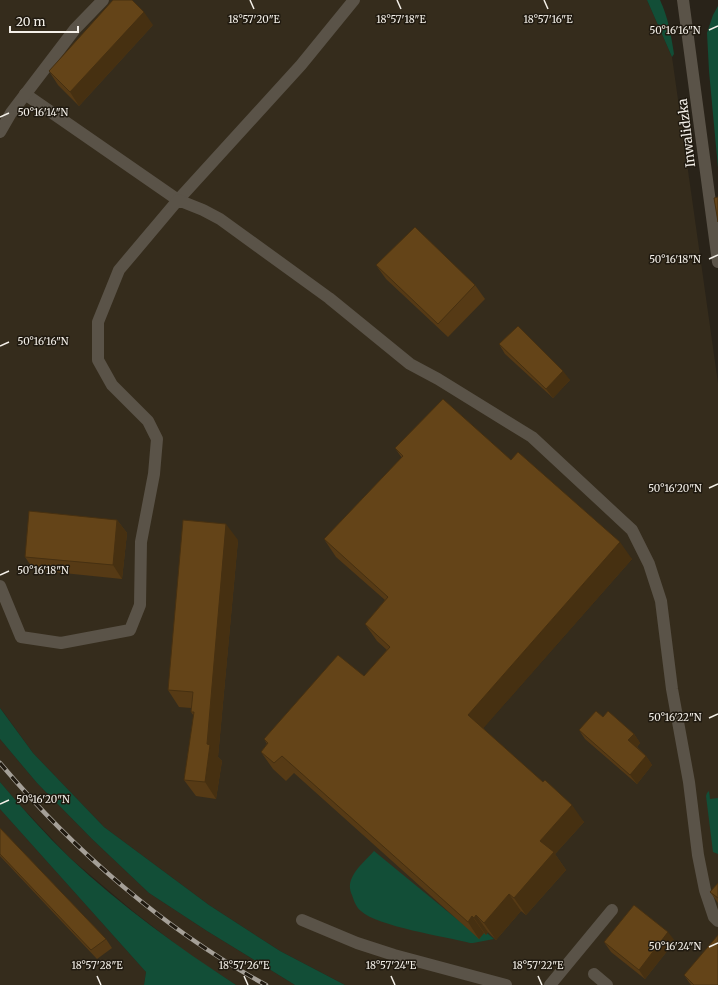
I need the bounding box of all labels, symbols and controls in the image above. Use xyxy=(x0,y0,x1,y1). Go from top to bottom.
scale bar xyxy=(10,8,78,34)
text: 18°57'20"E xyxy=(228,13,280,26)
text: 18°57'18"E xyxy=(376,13,426,26)
text: 18°57'16"E xyxy=(523,13,573,26)
text: 20 m xyxy=(16,14,45,29)
text: 50°16'16"N xyxy=(649,24,701,37)
street label: Inwalidzka xyxy=(674,98,699,168)
text: 50°16'14"N xyxy=(18,106,69,119)
text: 50°16'18"N xyxy=(649,253,701,266)
text: 50°16'16"N xyxy=(17,335,69,348)
text: 50°16'20"N xyxy=(648,482,702,495)
text: 50°16'18"N xyxy=(17,564,69,577)
text: 50°16'22"N xyxy=(649,711,702,724)
text: 50°16'20"N xyxy=(16,793,70,806)
text: 50°16'24"N xyxy=(649,940,701,953)
text: 18°57'28"E xyxy=(71,959,123,972)
text: 18°57'26"E xyxy=(219,959,270,972)
text: 18°57'24"E xyxy=(366,959,417,972)
text: 18°57'22"E xyxy=(513,959,564,972)

